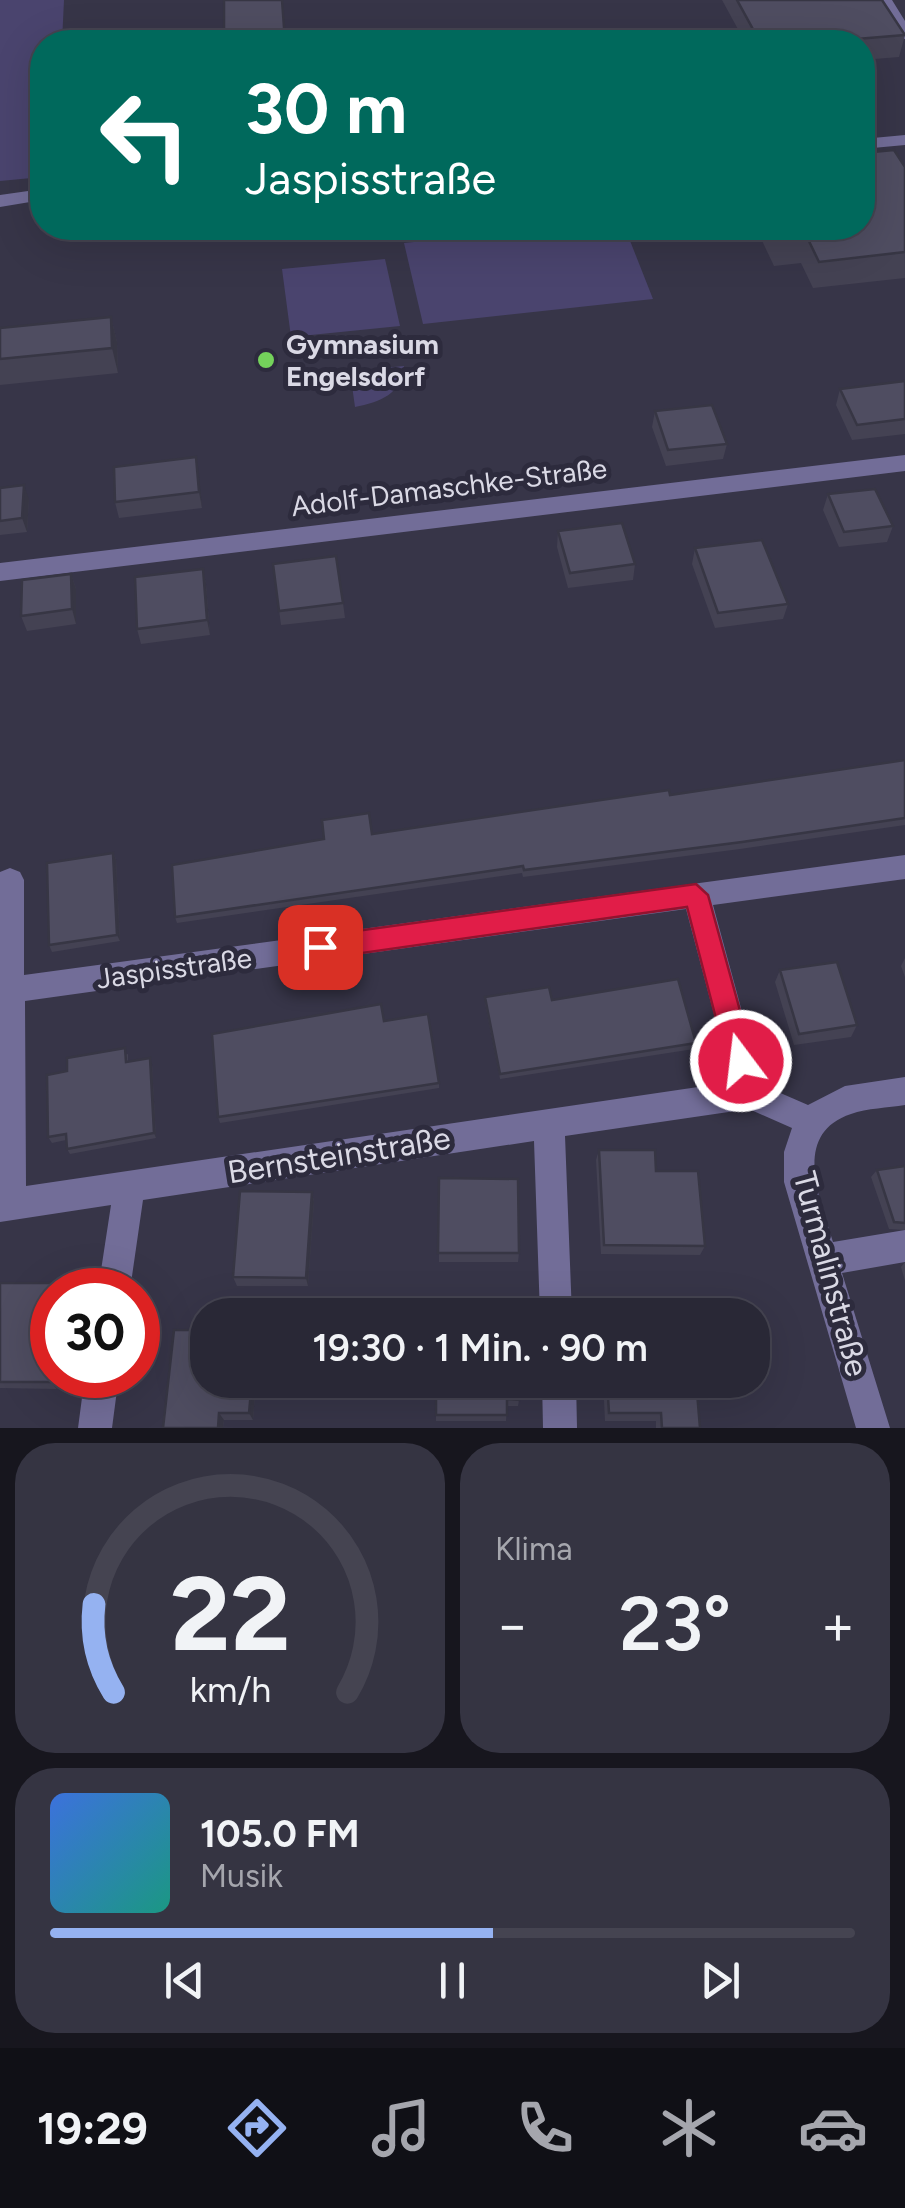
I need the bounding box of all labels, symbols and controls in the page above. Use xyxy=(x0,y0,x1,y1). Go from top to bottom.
text: 30 m xyxy=(245,66,407,151)
icon: left xyxy=(80,70,210,200)
text: Jaspisstraße xyxy=(245,151,496,205)
place label: Gymnasium Engelsdorf xyxy=(286,327,439,393)
marker: Gymnasium Engelsdorf xyxy=(255,349,277,371)
street label: Adolf-Damaschke-Straße xyxy=(289,451,609,523)
pin xyxy=(278,905,363,990)
icon: arrive xyxy=(293,920,348,975)
street label: Jaspisstraße xyxy=(94,940,254,996)
position arrow xyxy=(689,1009,793,1113)
street label: Bernsteinstraße xyxy=(225,1119,453,1191)
street label: Turmalinstraße xyxy=(785,1167,877,1381)
speed limit sign: 30 xyxy=(30,1268,160,1398)
text: 19:30 · 1 Min. · 90 m xyxy=(312,1325,648,1371)
text: Klima xyxy=(495,1530,573,1568)
text: 22 xyxy=(170,1551,290,1676)
text: 23° xyxy=(619,1579,731,1669)
text: − xyxy=(495,1592,529,1658)
text: + xyxy=(821,1592,855,1658)
text: km/h xyxy=(189,1668,271,1711)
text: 105.0 FM xyxy=(200,1811,359,1857)
text: Musik xyxy=(200,1857,283,1895)
icon: previous xyxy=(157,1953,212,2008)
icon: pause xyxy=(425,1953,480,2008)
icon: next xyxy=(693,1953,748,2008)
icon: directions xyxy=(222,2093,292,2163)
icon: music xyxy=(366,2093,436,2163)
icon: phone xyxy=(510,2093,580,2163)
icon: climate xyxy=(654,2093,724,2163)
icon: car xyxy=(798,2093,868,2163)
text: 19:29 xyxy=(37,2101,148,2155)

